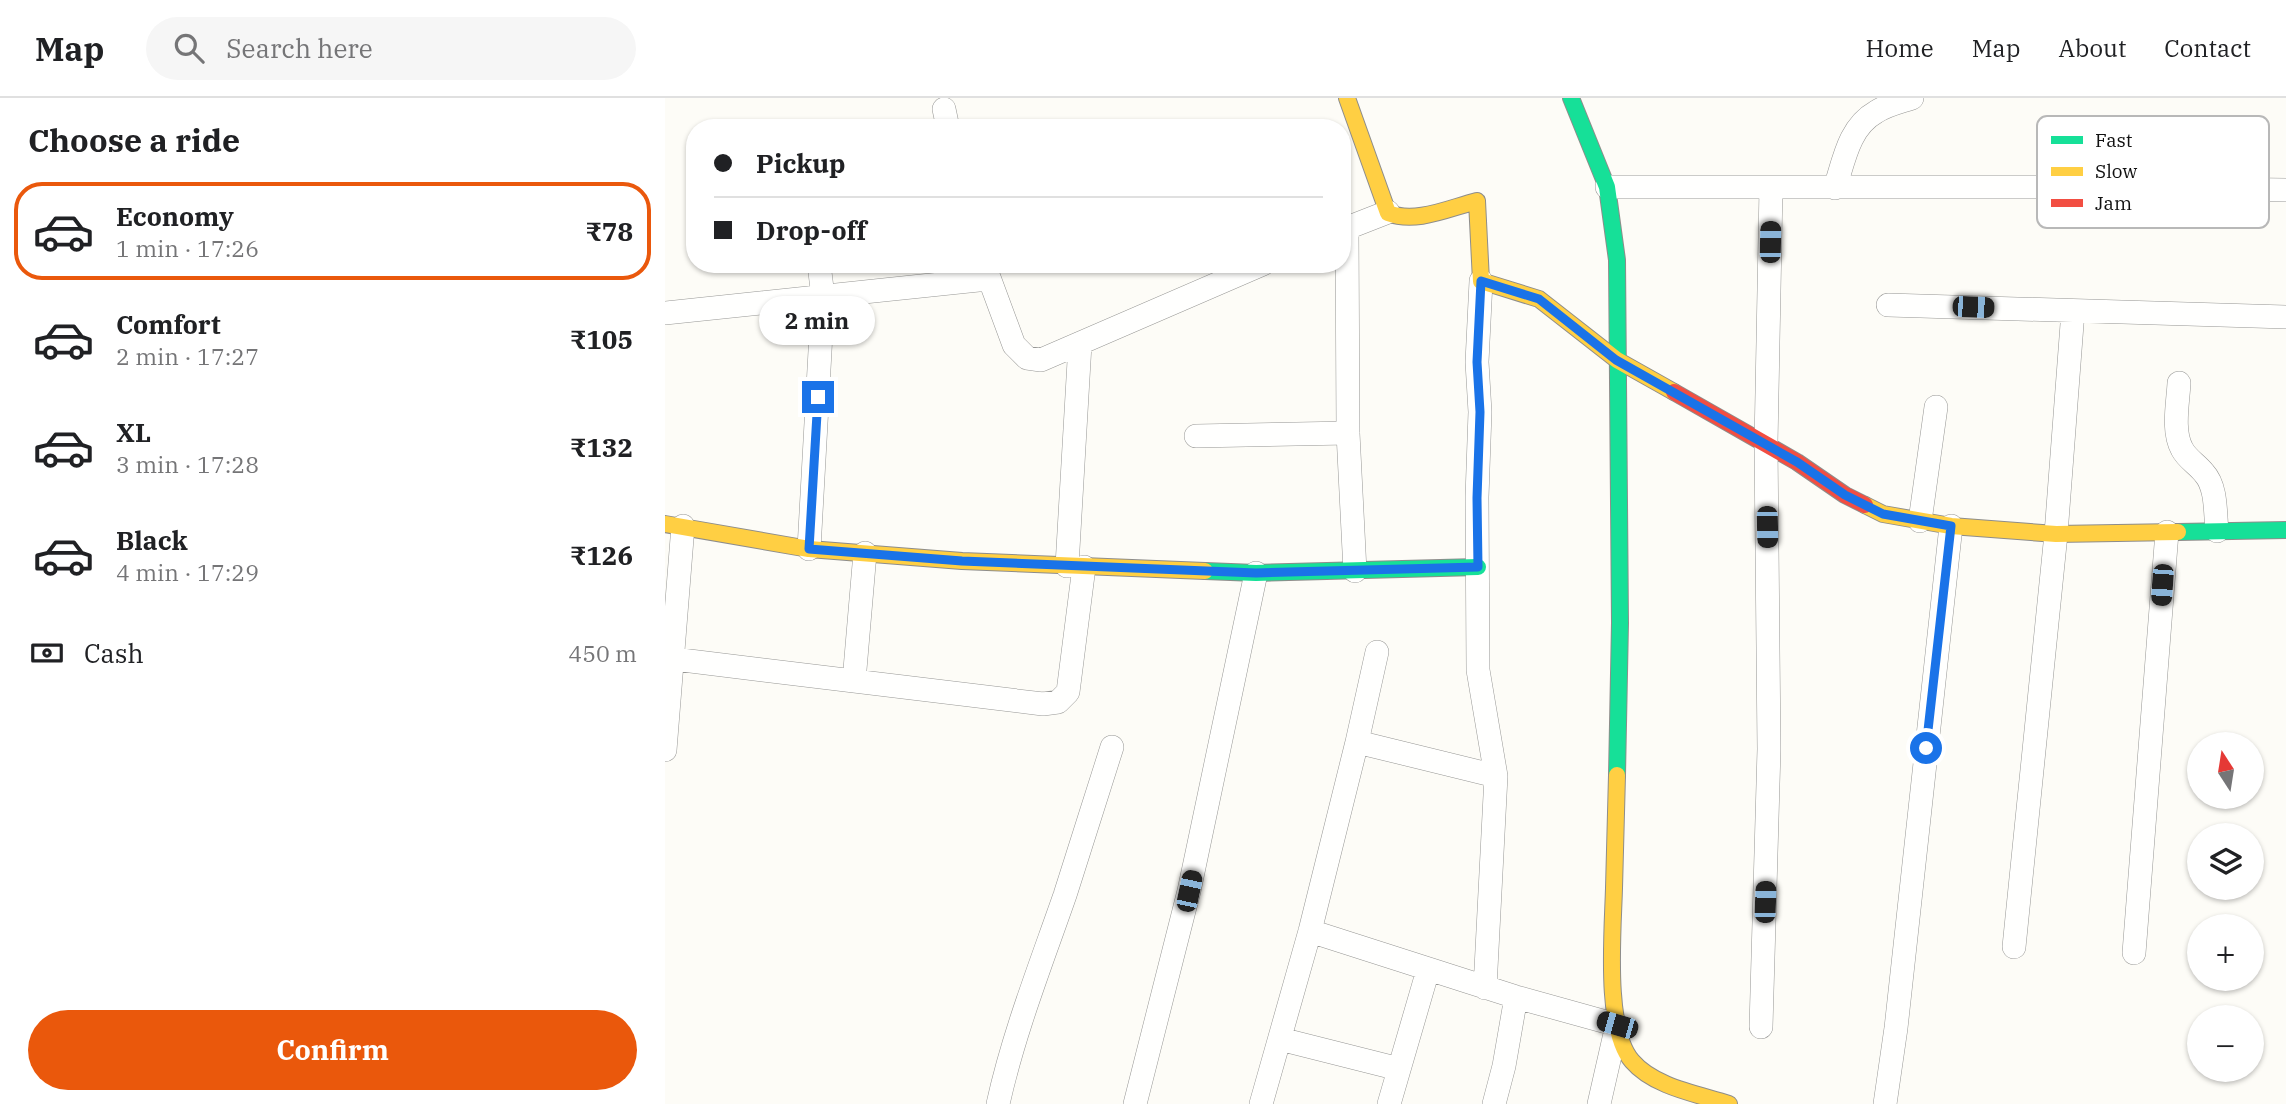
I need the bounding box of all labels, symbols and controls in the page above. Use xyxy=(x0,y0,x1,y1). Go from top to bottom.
search box xyxy=(146,17,636,80)
text: Map xyxy=(35,27,104,70)
icon: search xyxy=(170,29,208,67)
text: Search here xyxy=(226,31,373,65)
text: Home xyxy=(1866,32,1934,64)
text: Map xyxy=(1972,32,2020,64)
text: About xyxy=(2058,32,2126,64)
text: Contact xyxy=(2164,32,2251,64)
legend xyxy=(2037,116,2269,228)
text: Choose a ride xyxy=(28,119,240,161)
text: Fast xyxy=(2095,128,2133,152)
text: Pickup xyxy=(756,146,846,180)
text: Slow xyxy=(2095,159,2137,183)
text: Jam xyxy=(2095,191,2132,215)
text: Economy xyxy=(116,199,234,233)
icon: car xyxy=(32,200,95,263)
text: Drop-off xyxy=(756,213,867,247)
text: ₹78 xyxy=(585,214,633,248)
car xyxy=(1760,221,1781,263)
text: 1 min · 17:26 xyxy=(116,233,259,263)
callout: 2 min xyxy=(760,296,876,344)
car xyxy=(1952,296,1995,318)
text: 2 min xyxy=(785,305,849,335)
text: Comfort xyxy=(116,307,221,341)
icon: car xyxy=(32,308,95,371)
text: ₹105 xyxy=(570,322,633,356)
text: 2 min · 17:27 xyxy=(116,341,259,371)
route end xyxy=(802,381,834,413)
text: XL xyxy=(116,415,151,449)
icon: car xyxy=(32,416,95,479)
text: ₹132 xyxy=(570,430,633,464)
text: 3 min · 17:28 xyxy=(116,449,259,479)
car xyxy=(1757,506,1778,548)
text: Black xyxy=(116,523,188,557)
icon: car xyxy=(32,524,95,587)
text: ₹126 xyxy=(570,538,633,572)
text: 4 min · 17:29 xyxy=(116,557,259,587)
car xyxy=(2151,563,2174,607)
icon: cash xyxy=(28,634,66,672)
text: Cash xyxy=(84,636,144,670)
text: 450 m xyxy=(568,638,637,668)
route start xyxy=(1910,732,1942,764)
north arrow xyxy=(2187,732,2265,808)
map controls xyxy=(2187,732,2264,1082)
button: layers xyxy=(2187,823,2264,900)
car xyxy=(1175,868,1204,914)
car xyxy=(1754,881,1777,923)
button: + xyxy=(2187,914,2264,991)
button: − xyxy=(2187,1005,2264,1082)
car xyxy=(1594,1009,1641,1041)
button: Confirm xyxy=(28,1010,637,1090)

